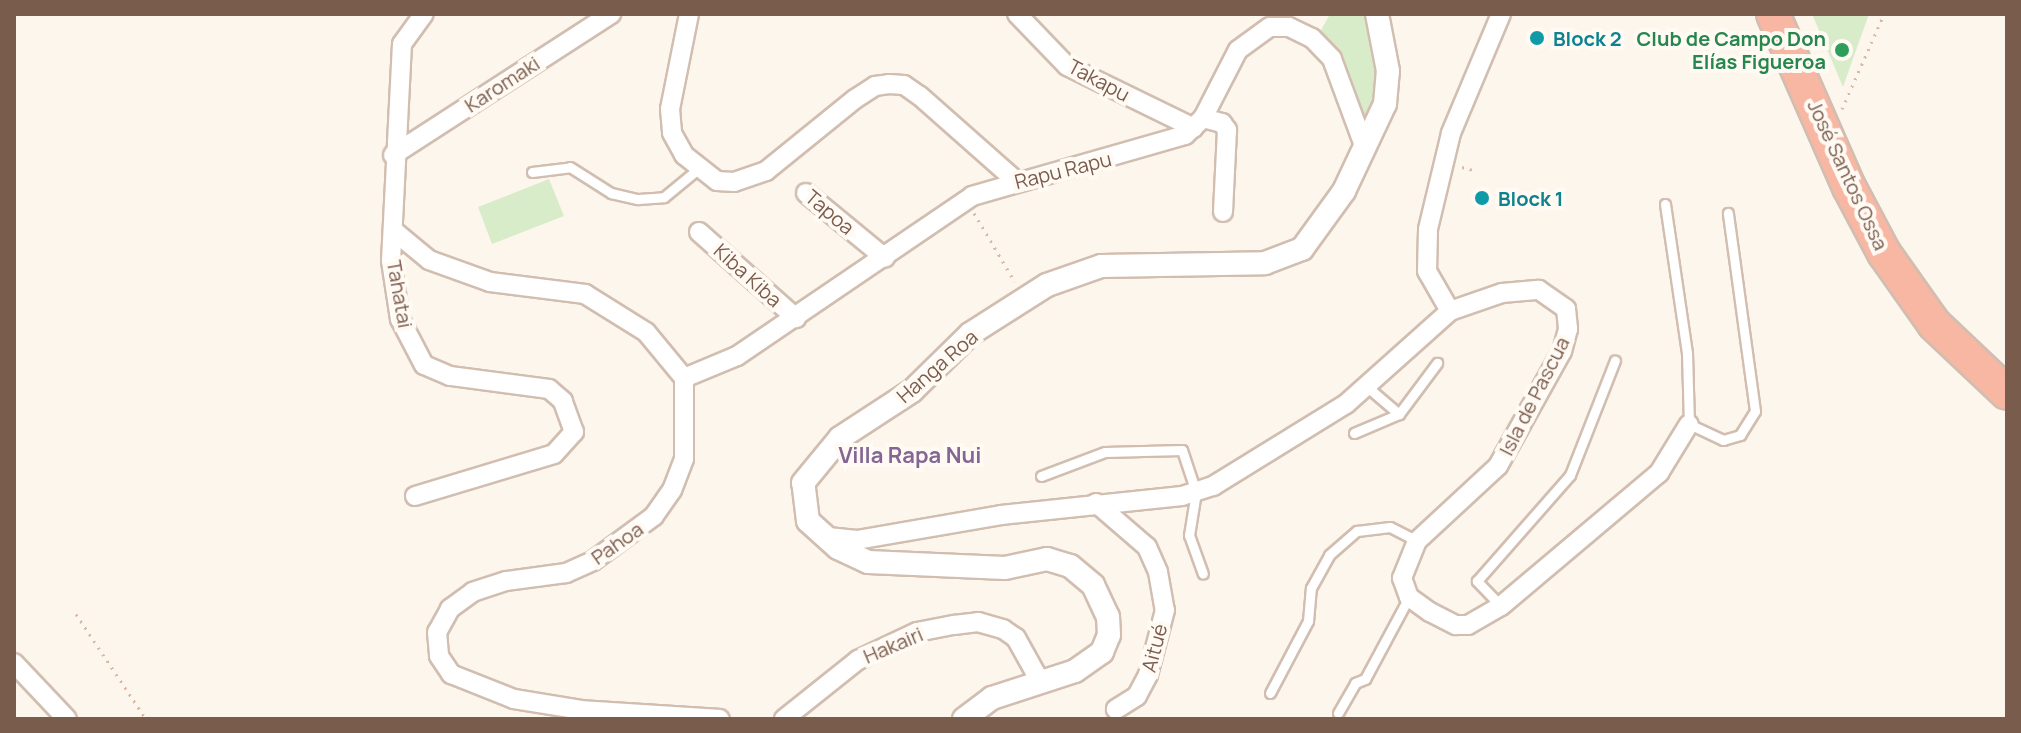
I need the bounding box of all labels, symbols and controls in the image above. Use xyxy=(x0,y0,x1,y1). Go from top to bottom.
place label: Block 2 xyxy=(1553,26,1622,50)
place label: Club de Campo Don Elías Figueroa xyxy=(1637,26,1826,73)
marker: Block 2 xyxy=(1528,29,1546,47)
marker: Club de Campo Don Elías Figueroa xyxy=(1833,41,1851,59)
street label: Karomaki xyxy=(460,51,544,117)
street label: Takapu xyxy=(1064,54,1134,106)
street label: José Santos Ossa xyxy=(1803,96,1893,254)
street label: Rapu Rapu xyxy=(1012,146,1114,194)
street label: Tapoa xyxy=(801,185,859,239)
place label: Block 1 xyxy=(1498,186,1564,210)
marker: Block 1 xyxy=(1473,189,1491,207)
street label: Kiba Kiba xyxy=(709,238,787,312)
street label: Tahatai xyxy=(382,258,418,330)
street label: Hanga Roa xyxy=(892,324,982,408)
street label: Isla de Pascua xyxy=(1494,333,1574,459)
district label: Villa Rapa Nui xyxy=(839,443,981,469)
street label: Pahoa xyxy=(587,517,647,569)
street label: Aitué xyxy=(1136,621,1172,675)
street label: Hakairi xyxy=(860,622,926,668)

